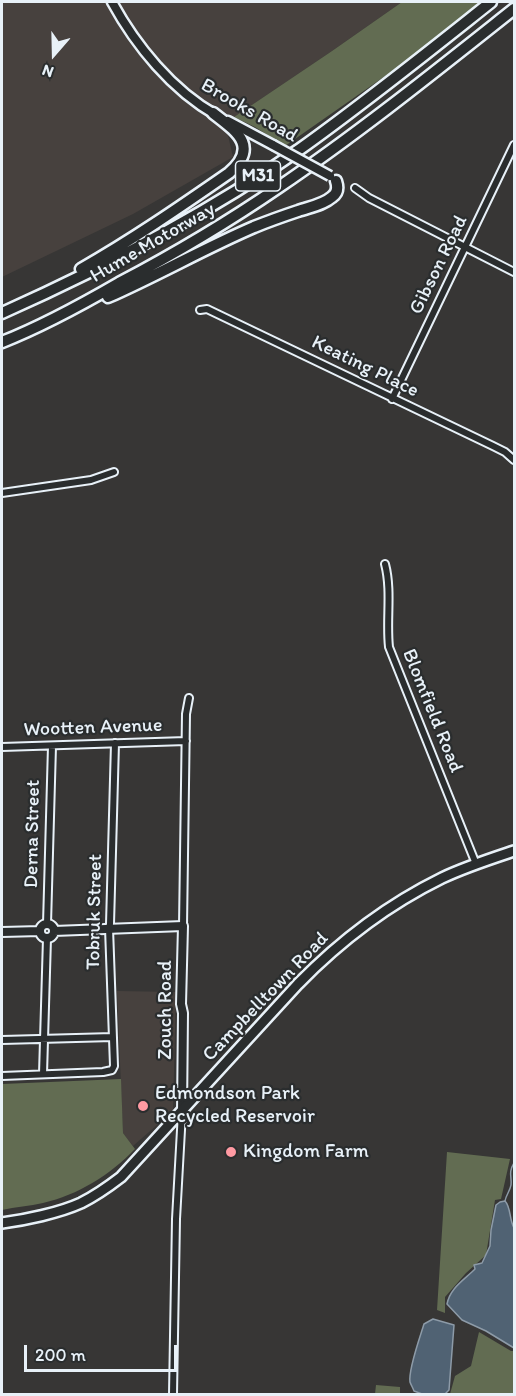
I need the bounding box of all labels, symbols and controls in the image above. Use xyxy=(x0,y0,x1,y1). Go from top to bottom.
north arrow xyxy=(24,24,84,84)
text: N xyxy=(39,61,56,82)
street label: Brooks Road xyxy=(196,74,302,148)
road number: M31 xyxy=(236,161,280,191)
street label: Hume Motorway xyxy=(86,198,220,288)
street label: Gibson Road xyxy=(405,212,473,318)
street label: Keating Place xyxy=(308,331,422,403)
street label: Blomfield Road xyxy=(396,646,468,776)
street label: Wootten Avenue xyxy=(23,714,163,742)
street label: Derna Street xyxy=(20,780,46,888)
street label: Tobruk Street xyxy=(82,854,108,970)
street label: Campbelltown Road xyxy=(198,927,334,1067)
street label: Zouch Road xyxy=(154,960,178,1060)
place label: Edmondson Park Recycled Reservoir xyxy=(155,1082,315,1129)
marker: Edmondson Park Recycled Reservoir xyxy=(136,1099,150,1113)
place label: Kingdom Farm xyxy=(243,1140,369,1164)
marker: Kingdom Farm xyxy=(224,1145,238,1159)
scale bar xyxy=(27,1333,180,1371)
text: 200 m xyxy=(35,1344,86,1366)

